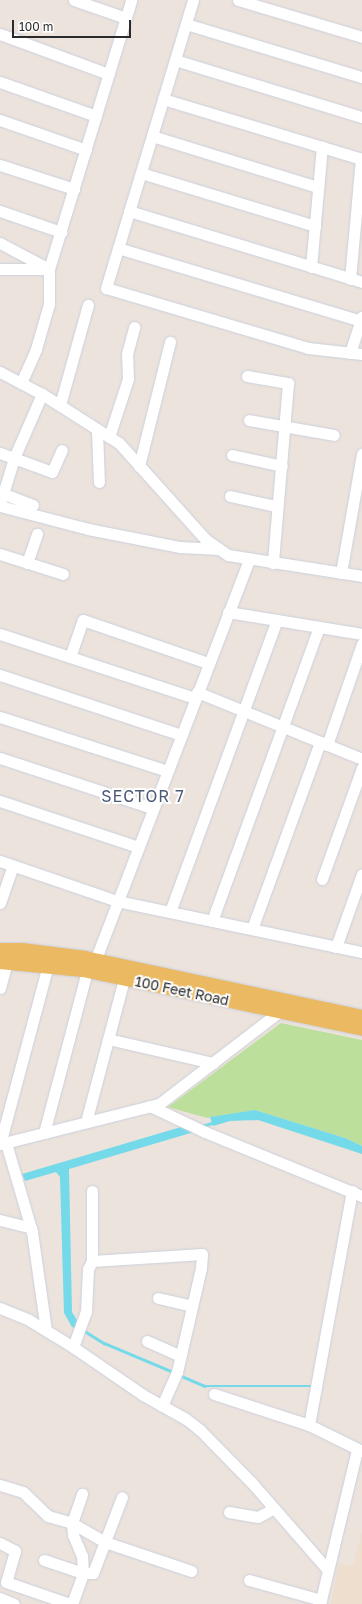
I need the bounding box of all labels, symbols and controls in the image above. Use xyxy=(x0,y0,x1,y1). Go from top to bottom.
scale bar xyxy=(14,12,133,38)
text: 100 m xyxy=(19,19,53,34)
district label: SECTOR 7 xyxy=(101,786,185,806)
street label: 100 Feet Road xyxy=(134,973,230,1009)

